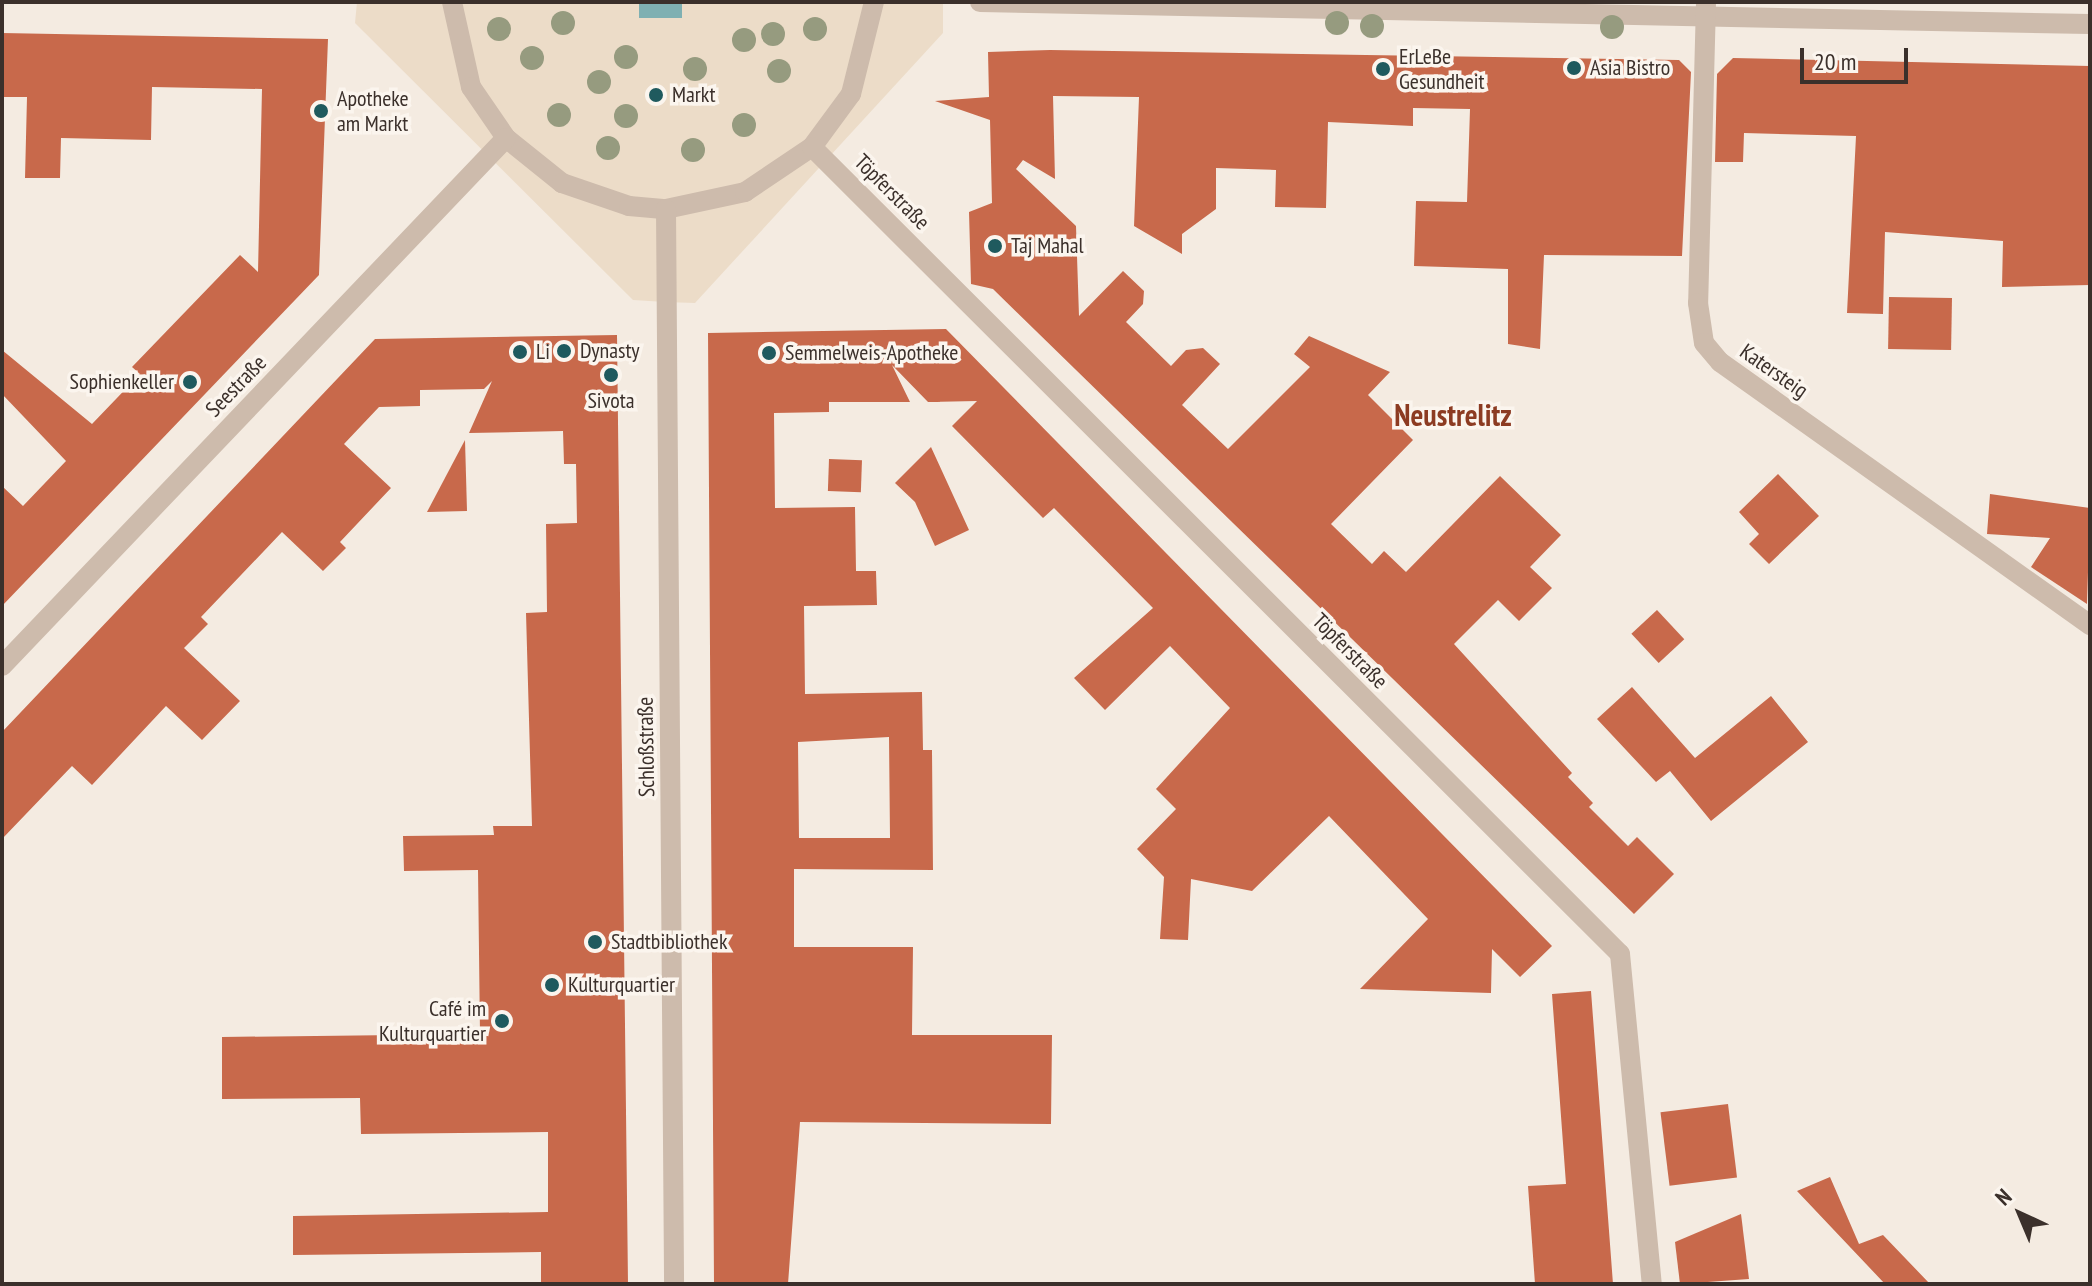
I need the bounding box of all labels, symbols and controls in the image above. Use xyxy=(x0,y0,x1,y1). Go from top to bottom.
scale bar xyxy=(1804,32,1912,82)
place label: ErLeBe Gesundheit xyxy=(1399,43,1485,94)
text: 20 m xyxy=(1814,46,1856,77)
place label: Asia Bistro xyxy=(1590,55,1670,81)
marker: Asia Bistro xyxy=(1565,59,1583,77)
marker: ErLeBe Gesundheit xyxy=(1374,60,1392,78)
place label: Markt xyxy=(672,82,715,108)
place label: Apotheke am Markt xyxy=(337,85,409,136)
marker: Markt xyxy=(647,86,665,104)
marker: Apotheke am Markt xyxy=(312,102,330,120)
street label: Töpferstraße xyxy=(849,149,935,235)
place label: Taj Mahal xyxy=(1011,233,1084,259)
marker: Taj Mahal xyxy=(986,237,1004,255)
place label: Dynasty xyxy=(580,338,640,364)
street label: Katersteig xyxy=(1735,338,1813,404)
place label: Li xyxy=(536,339,550,365)
place label: Semmelweis-Apotheke xyxy=(785,340,958,366)
marker: Dynasty xyxy=(555,342,573,360)
marker: Li xyxy=(511,343,529,361)
marker: Semmelweis-Apotheke xyxy=(760,344,778,362)
street label: Seestraße xyxy=(200,350,272,422)
marker: Sivota xyxy=(602,366,620,384)
place label: Sophienkeller xyxy=(70,369,174,395)
marker: Sophienkeller xyxy=(181,373,199,391)
place label: Sivota xyxy=(587,388,635,414)
district label: Neustrelitz xyxy=(1394,397,1512,433)
street label: Töpferstraße xyxy=(1307,608,1393,694)
street label: Schloßstraße xyxy=(632,697,660,797)
place label: Stadtbibliothek xyxy=(611,929,727,955)
marker: Stadtbibliothek xyxy=(586,933,604,951)
place label: Kulturquartier xyxy=(568,972,675,998)
marker: Kulturquartier xyxy=(543,976,561,994)
place label: Café im Kulturquartier xyxy=(379,995,486,1046)
marker: Café im Kulturquartier xyxy=(493,1012,511,1030)
north arrow xyxy=(1980,1174,2060,1254)
text: N xyxy=(1989,1183,2017,1211)

